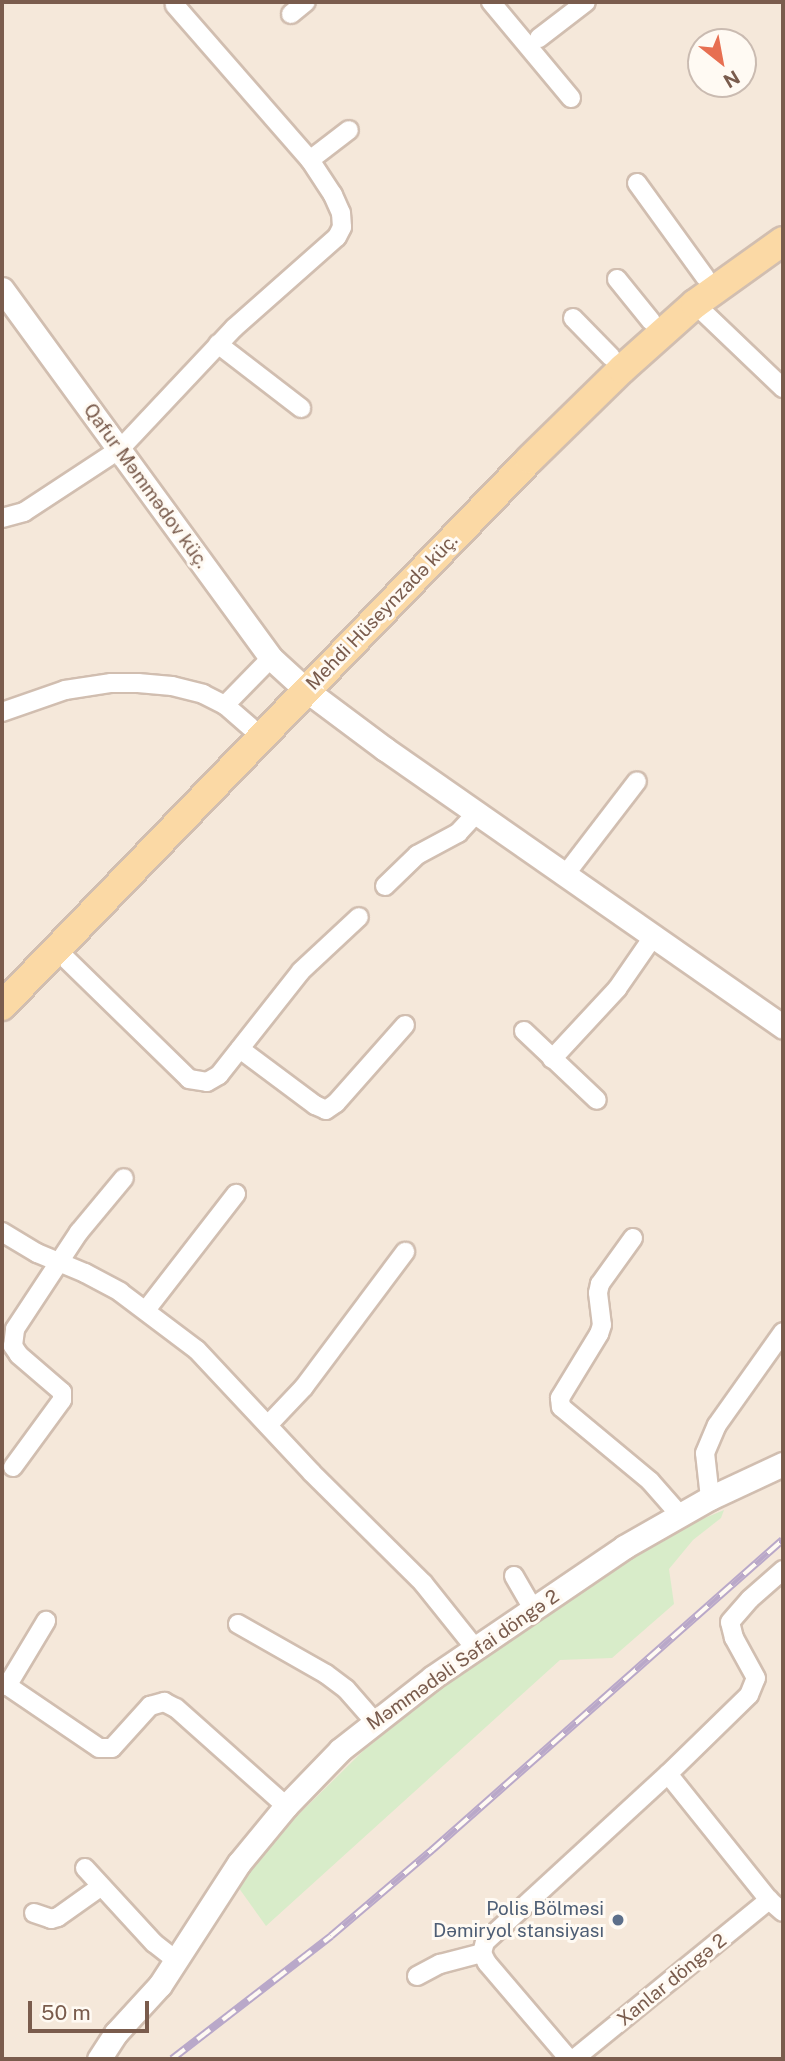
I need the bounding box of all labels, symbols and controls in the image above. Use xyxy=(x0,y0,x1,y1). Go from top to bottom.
north arrow xyxy=(687,28,757,98)
text: N xyxy=(720,66,744,93)
street label: Qafur Məmmədov küç. xyxy=(79,399,213,573)
street label: Mehdi Hüseynzadə küç. xyxy=(301,529,463,695)
street label: Məmmədəli Səfai döngə 2 xyxy=(362,1585,564,1735)
place label: Polis Bölməsi Dəmiryol stansiyası xyxy=(433,1898,604,1942)
marker: Polis Bölməsi Dəmiryol stansiyası xyxy=(610,1912,626,1928)
street label: Xanlar döngə 2 xyxy=(613,1929,731,2031)
scale bar xyxy=(32,1988,152,2032)
text: 50 m xyxy=(41,2000,91,2025)

